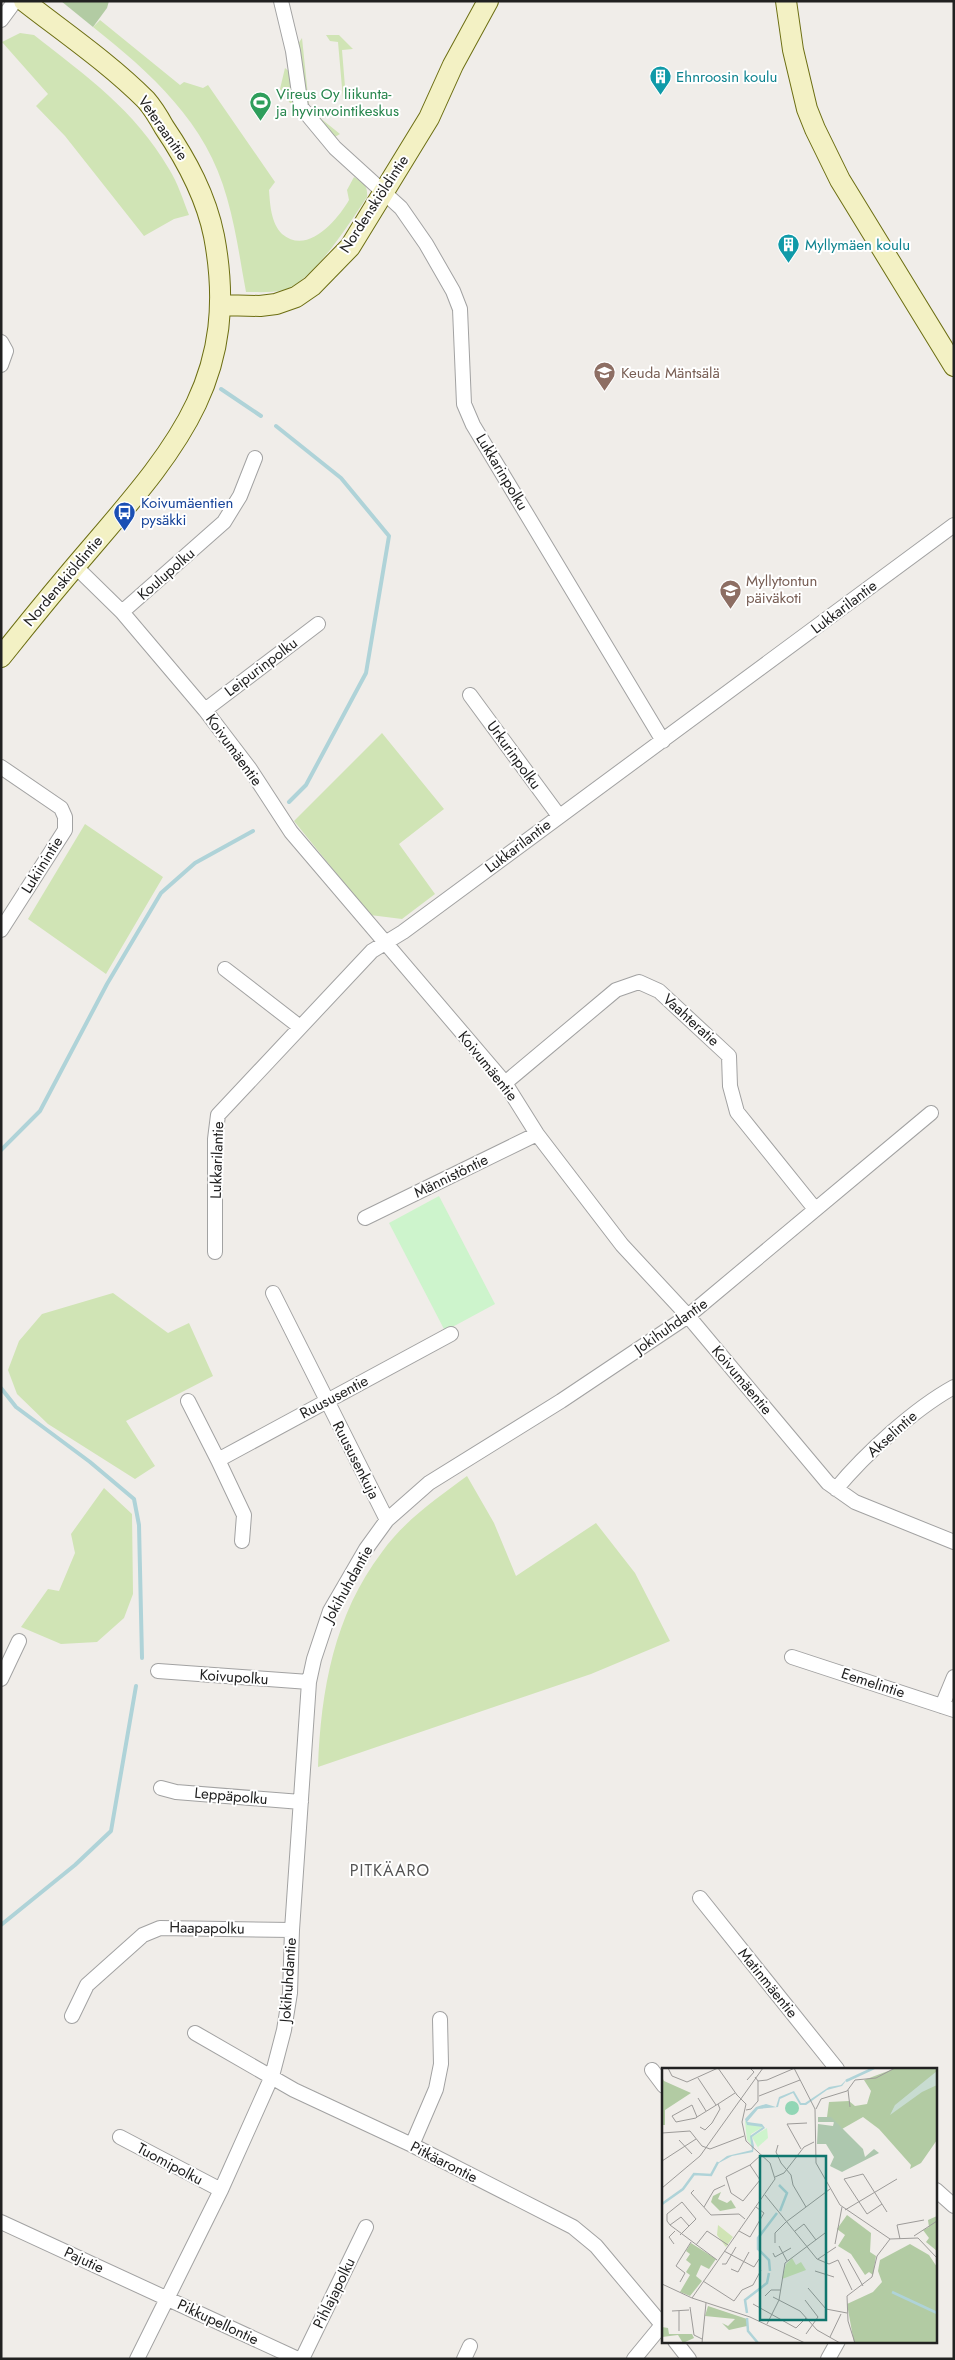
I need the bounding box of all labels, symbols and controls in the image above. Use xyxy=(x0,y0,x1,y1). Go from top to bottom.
building icon: Ehnroosin koulu xyxy=(648,65,672,96)
place label: Ehnroosin koulu xyxy=(676,66,777,88)
place label: Vireus Oy liikunta- ja hyvinvointikeskus xyxy=(275,83,399,122)
street label: Veteraanitie xyxy=(133,91,193,165)
sports icon: Vireus Oy liikunta- ja hyvinvointikeskus xyxy=(248,91,272,122)
street label: Nordenskiöldintie xyxy=(334,150,414,257)
building icon: Myllymäen koulu xyxy=(777,233,801,264)
place label: Myllymäen koulu xyxy=(805,234,910,256)
school or university icon: Keuda Mäntsälä xyxy=(593,361,617,392)
place label: Keuda Mäntsälä xyxy=(621,362,720,384)
street label: Lukkarinpolku xyxy=(470,429,534,515)
place label: Koivumäentien pysäkki xyxy=(141,492,233,531)
bus stop icon: Koivumäentien pysäkki xyxy=(113,500,137,531)
street label: Nordenskiöldintie xyxy=(18,531,108,631)
street label: Koulupolku xyxy=(132,543,200,605)
place label: Myllytontun päiväkoti xyxy=(746,570,817,609)
street label: Lukkarilantie xyxy=(806,575,882,639)
school or university icon: Myllytontun päiväkoti xyxy=(718,578,742,609)
street label: Leipurinpolku xyxy=(220,632,302,702)
street label: Koivumäentie xyxy=(200,709,268,791)
street label: Urkurinpolku xyxy=(482,716,546,794)
street label: Lukkarilantie xyxy=(480,814,556,878)
street label: Lukiinintie xyxy=(16,832,68,898)
street label: Vaahteratie xyxy=(658,989,724,1052)
street label: Koivumäentie xyxy=(453,1026,523,1106)
street label: Lukkarilantie xyxy=(205,1121,229,1199)
street label: Männistöntie xyxy=(410,1148,492,1203)
street label: Jokihuhdantie xyxy=(628,1293,712,1360)
street label: Koivumäentie xyxy=(706,1341,778,1420)
street label: Ruususentie xyxy=(296,1370,372,1424)
street label: Akselintie xyxy=(862,1405,922,1462)
street label: Ruususenkuja xyxy=(327,1417,385,1503)
street label: Jokihuhdantie xyxy=(317,1541,378,1628)
street label: Eemelintie xyxy=(838,1662,908,1704)
street label: Koivupolku xyxy=(199,1664,269,1690)
street label: Leppäpolku xyxy=(193,1782,269,1810)
district label: PITKÄARO xyxy=(350,1859,430,1882)
street label: Haapapolku xyxy=(169,1916,245,1940)
street label: Jokihuhdantie xyxy=(274,1937,302,2025)
street label: Matinmäentie xyxy=(733,1943,803,2023)
inset map xyxy=(662,2068,938,2342)
street label: Pitkäarontie xyxy=(406,2136,482,2188)
street label: Tuomipolku xyxy=(133,2137,207,2191)
street label: Pajutie xyxy=(60,2241,108,2279)
street label: Pihlajapolku xyxy=(307,2254,361,2332)
street label: Pikkupellontie xyxy=(174,2294,263,2351)

